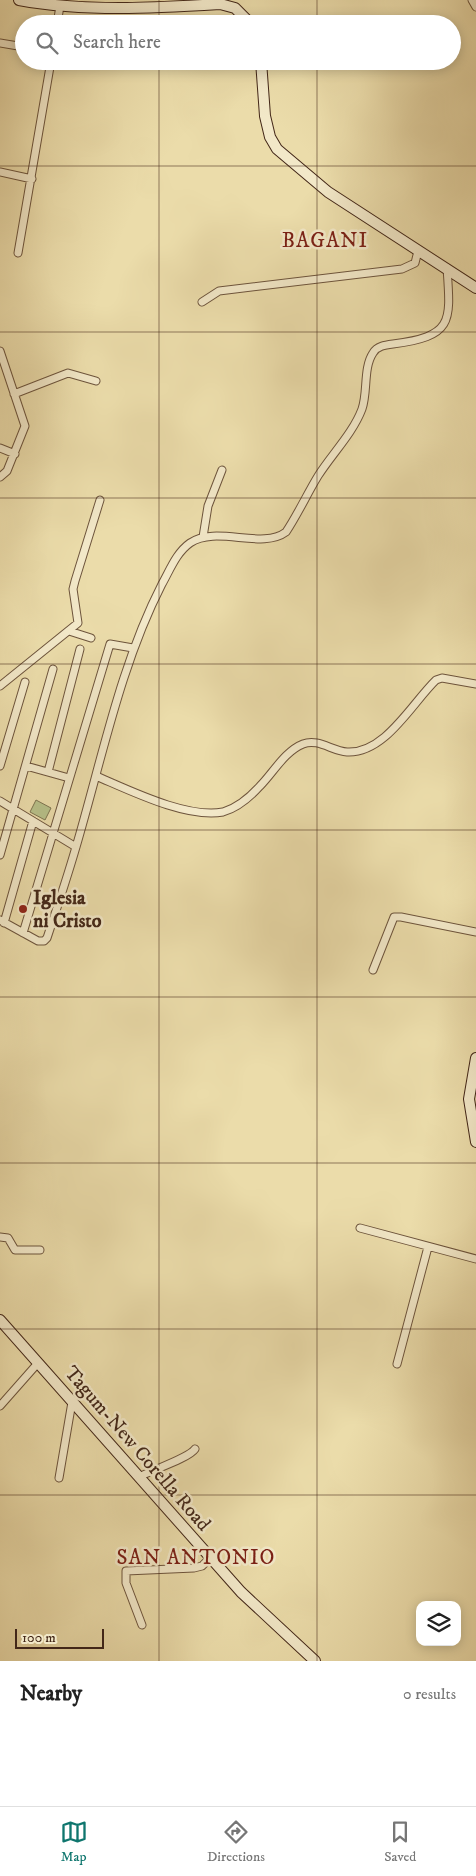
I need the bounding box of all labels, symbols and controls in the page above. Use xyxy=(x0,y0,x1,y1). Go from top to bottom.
search box xyxy=(15,15,461,70)
icon: search xyxy=(33,29,61,57)
text: Search here xyxy=(73,31,161,54)
district label: BAGANI xyxy=(282,228,368,254)
place label: Iglesia ni Cristo xyxy=(33,886,102,934)
marker: Iglesia ni Cristo xyxy=(17,903,29,915)
street label: Tagum-New Corella Road xyxy=(58,1361,216,1537)
district label: SAN ANTONIO xyxy=(117,1545,275,1571)
map controls xyxy=(416,1601,461,1646)
button: layers xyxy=(416,1601,461,1646)
scale bar xyxy=(15,1626,104,1649)
text: 100 m xyxy=(22,1629,56,1647)
text: Nearby xyxy=(20,1681,82,1707)
text: 0 results xyxy=(403,1684,456,1704)
tab: Map xyxy=(60,1818,88,1866)
tab: Directions xyxy=(207,1818,265,1866)
tab: Saved xyxy=(384,1818,416,1866)

